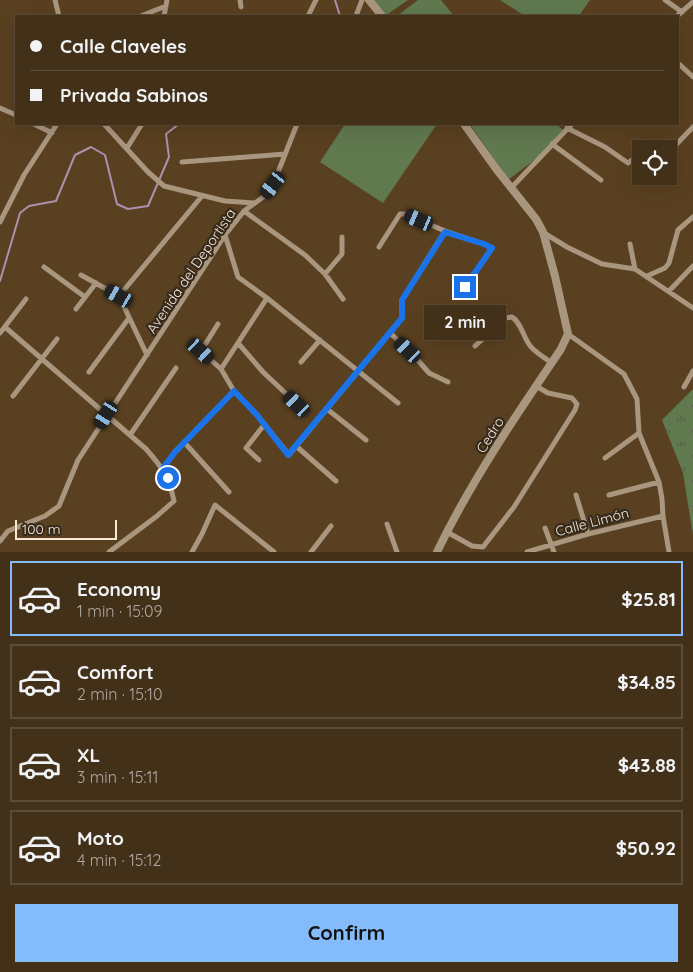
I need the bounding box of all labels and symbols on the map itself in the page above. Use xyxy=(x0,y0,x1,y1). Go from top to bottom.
car xyxy=(257,169,288,201)
street label: Avenida del Deportista xyxy=(142,205,240,337)
car xyxy=(402,207,435,233)
route end xyxy=(454,276,476,298)
car xyxy=(102,282,135,310)
callout: 2 min xyxy=(424,304,506,340)
car xyxy=(391,334,424,366)
car xyxy=(184,335,217,367)
car xyxy=(280,388,313,420)
car xyxy=(91,398,120,432)
street label: Cedro xyxy=(472,414,508,456)
route start xyxy=(157,467,179,489)
street label: Calle Limón xyxy=(553,504,631,540)
scale bar xyxy=(15,517,118,540)

